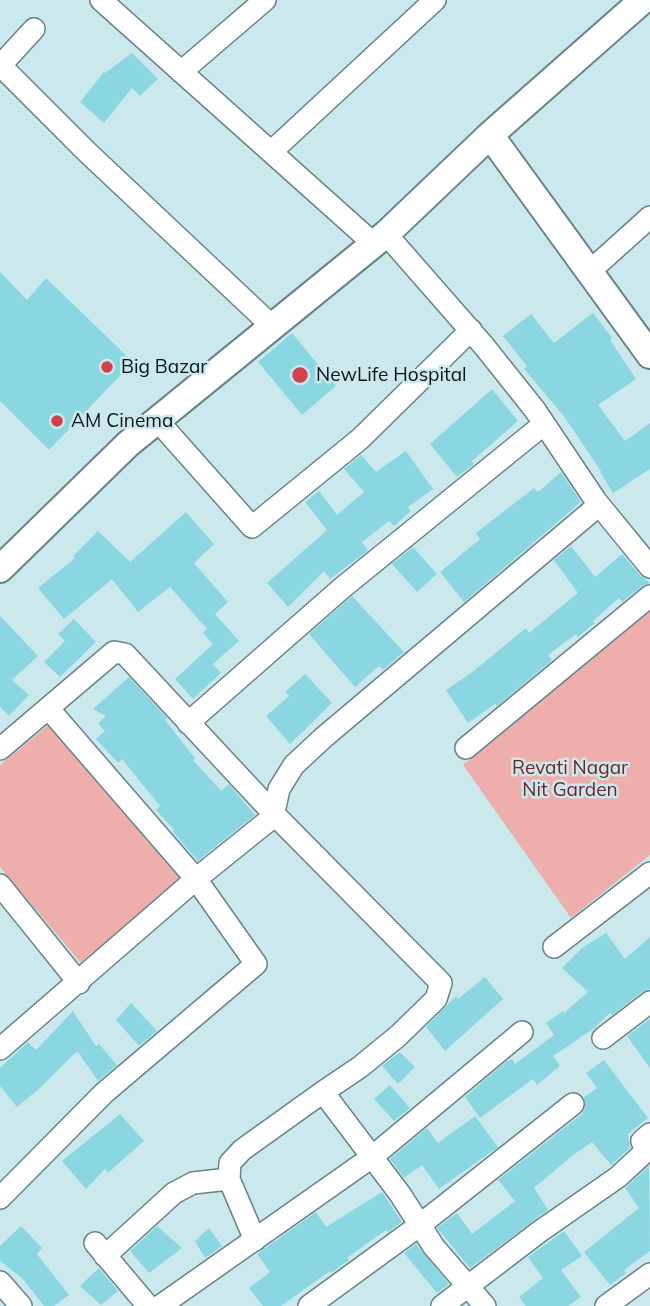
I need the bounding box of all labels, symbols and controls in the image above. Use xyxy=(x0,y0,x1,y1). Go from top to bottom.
place label: Big Bazar xyxy=(121,356,207,378)
marker: Big Bazar xyxy=(99,359,115,375)
place label: NewLife Hospital xyxy=(316,364,467,386)
marker: NewLife Hospital xyxy=(290,365,310,385)
place label: AM Cinema xyxy=(71,410,173,432)
marker: AM Cinema xyxy=(49,413,65,429)
park label: Revati Nagar Nit Garden xyxy=(512,757,628,801)

